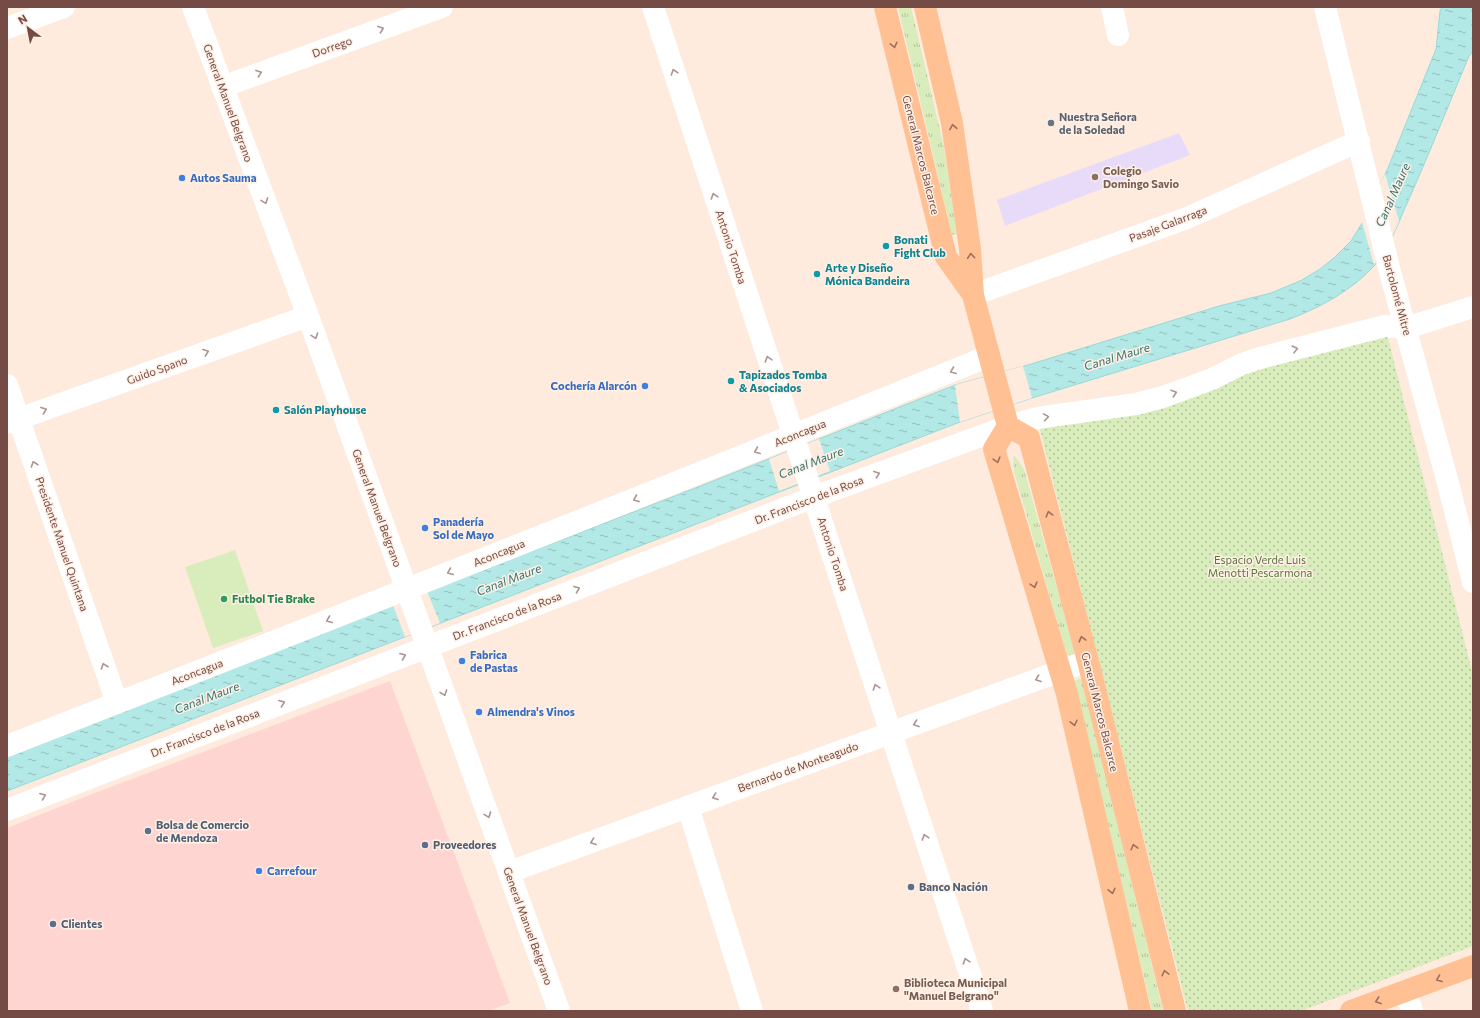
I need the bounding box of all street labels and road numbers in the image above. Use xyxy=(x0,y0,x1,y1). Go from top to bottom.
street label: Dorrego xyxy=(310,33,354,60)
street label: General Manuel Belgrano xyxy=(201,42,256,164)
street label: General Marcos Balcarce xyxy=(900,94,943,216)
street label: Pasaje Galarraga xyxy=(1127,203,1209,244)
street label: Antonio Tomba xyxy=(713,208,750,286)
street label: Bartolomé Mitre xyxy=(1380,253,1415,337)
street label: Guido Spano xyxy=(125,352,189,387)
street label: Aconcagua xyxy=(772,416,828,449)
street label: General Manuel Belgrano xyxy=(350,447,405,569)
street label: Dr. Francisco de la Rosa xyxy=(752,473,865,526)
street label: Presidente Manuel Quintana xyxy=(33,475,92,613)
street label: Antonio Tomba xyxy=(815,515,852,593)
street label: Aconcagua xyxy=(471,536,527,569)
street label: Dr. Francisco de la Rosa xyxy=(450,589,563,642)
street label: General Marcos Balcarce xyxy=(1079,651,1122,773)
street label: Aconcagua xyxy=(169,656,225,687)
street label: Dr. Francisco de la Rosa xyxy=(148,706,261,759)
street label: Bernardo de Monteagudo xyxy=(736,739,860,794)
street label: General Manuel Belgrano xyxy=(501,865,556,987)

